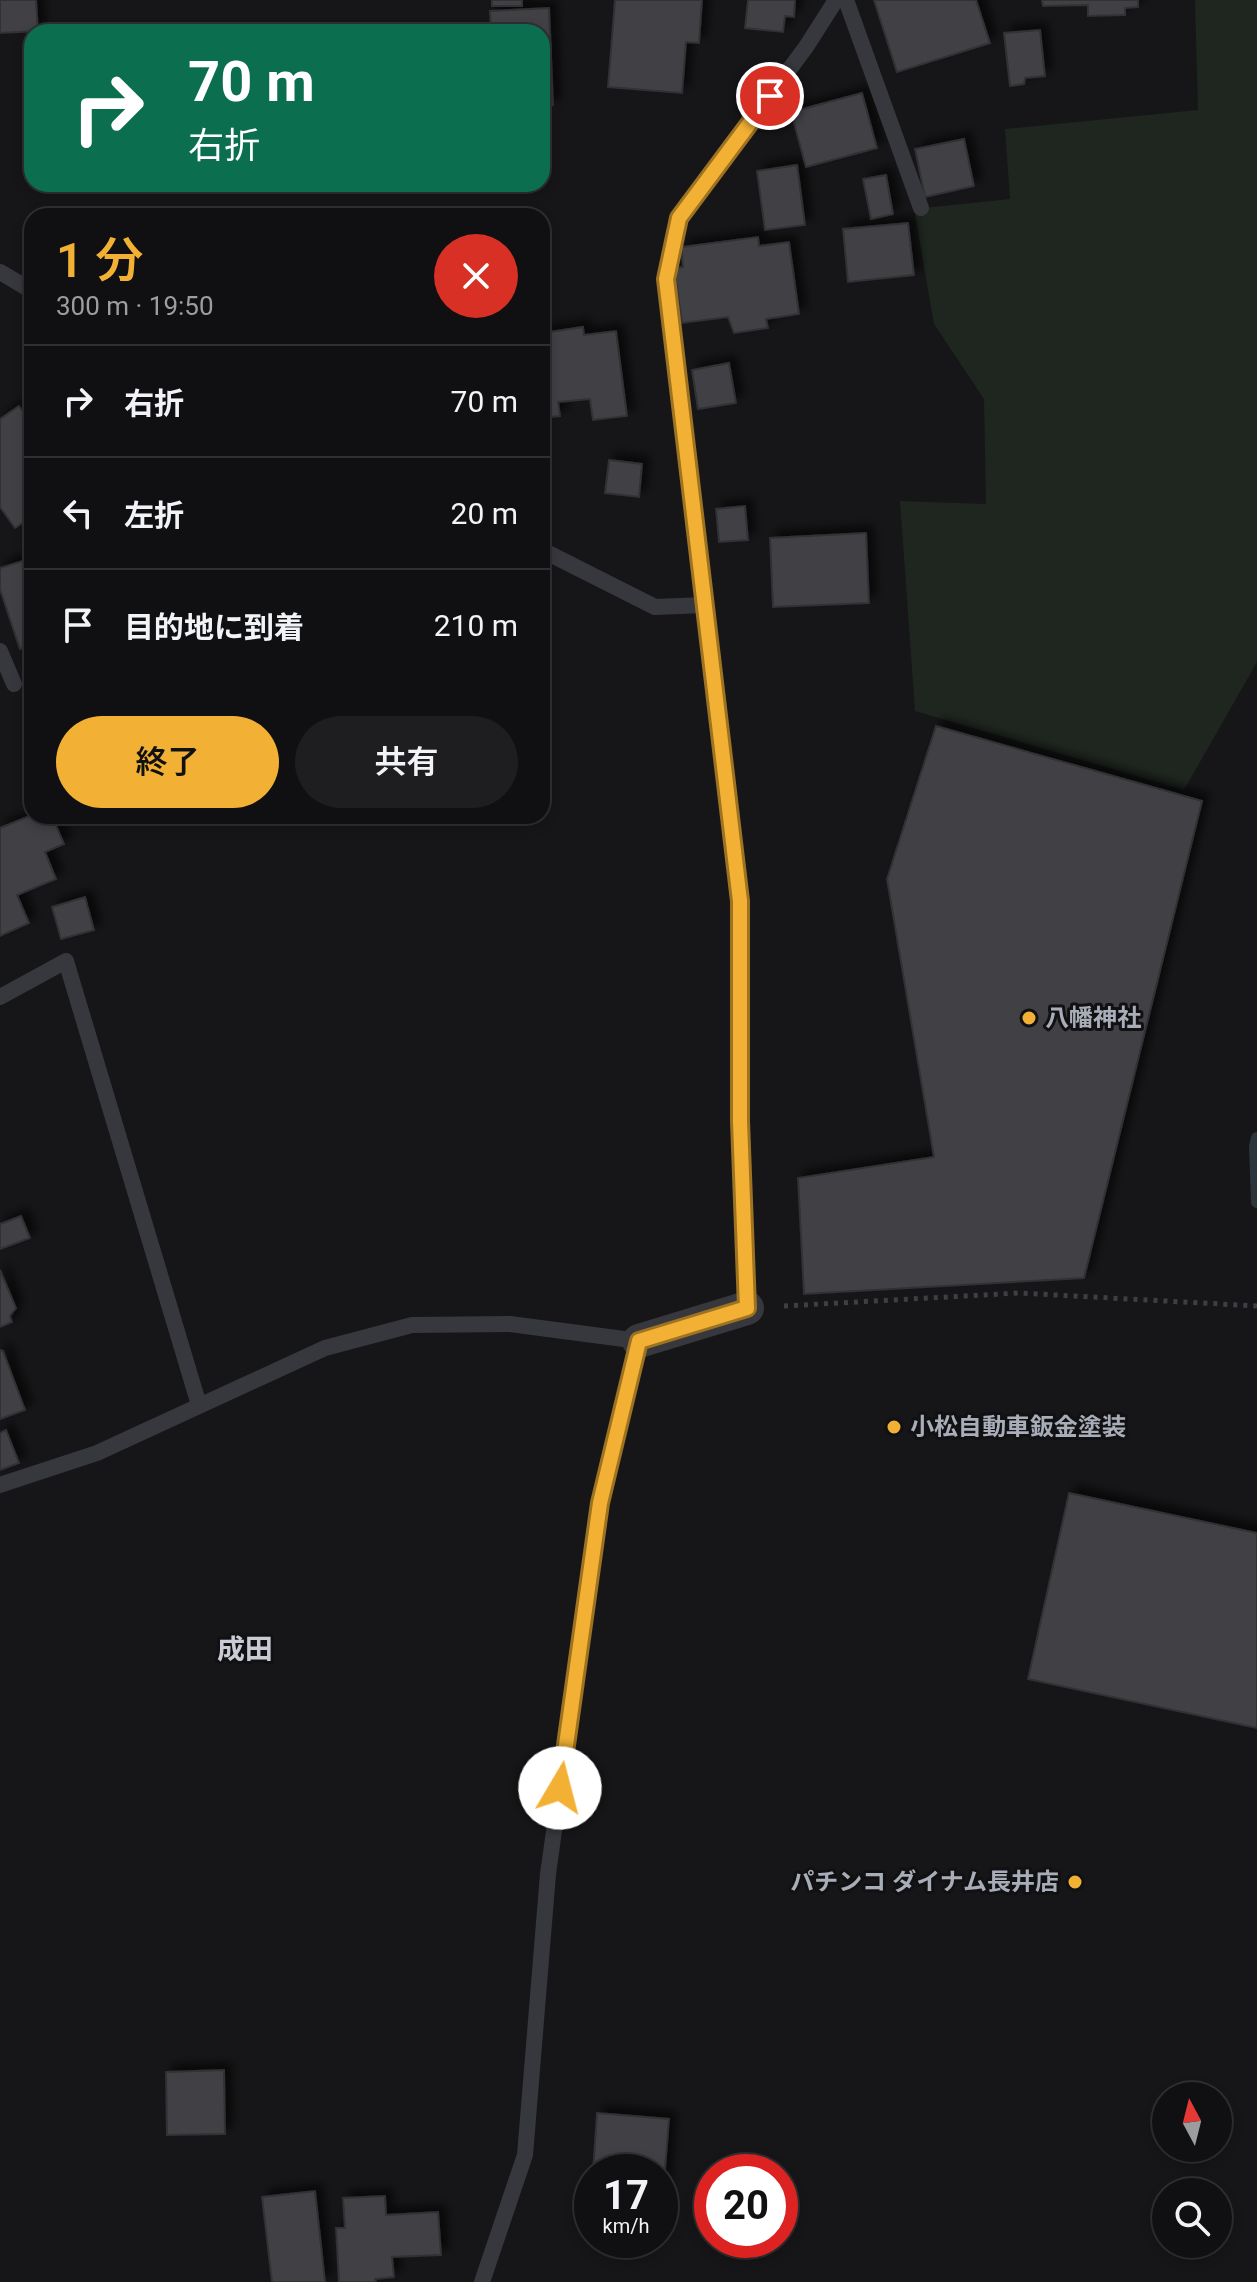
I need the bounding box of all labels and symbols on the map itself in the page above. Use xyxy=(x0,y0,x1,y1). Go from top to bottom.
pin xyxy=(736,62,804,130)
place label: 八幡神社 xyxy=(1045,1004,1141,1032)
marker: 八幡神社 xyxy=(1020,1009,1038,1027)
place label: 小松自動車鈑金塗装 xyxy=(910,1413,1126,1441)
marker: 小松自動車鈑金塗装 xyxy=(885,1418,903,1436)
district label: 成田 xyxy=(217,1633,273,1666)
position arrow xyxy=(518,1746,602,1830)
place label: パチンコ ダイナム長井店 xyxy=(790,1868,1059,1896)
marker: パチンコ ダイナム長井店 xyxy=(1066,1873,1084,1891)
north arrow xyxy=(1152,2082,1232,2162)
speed limit sign: 20 xyxy=(694,2154,798,2258)

